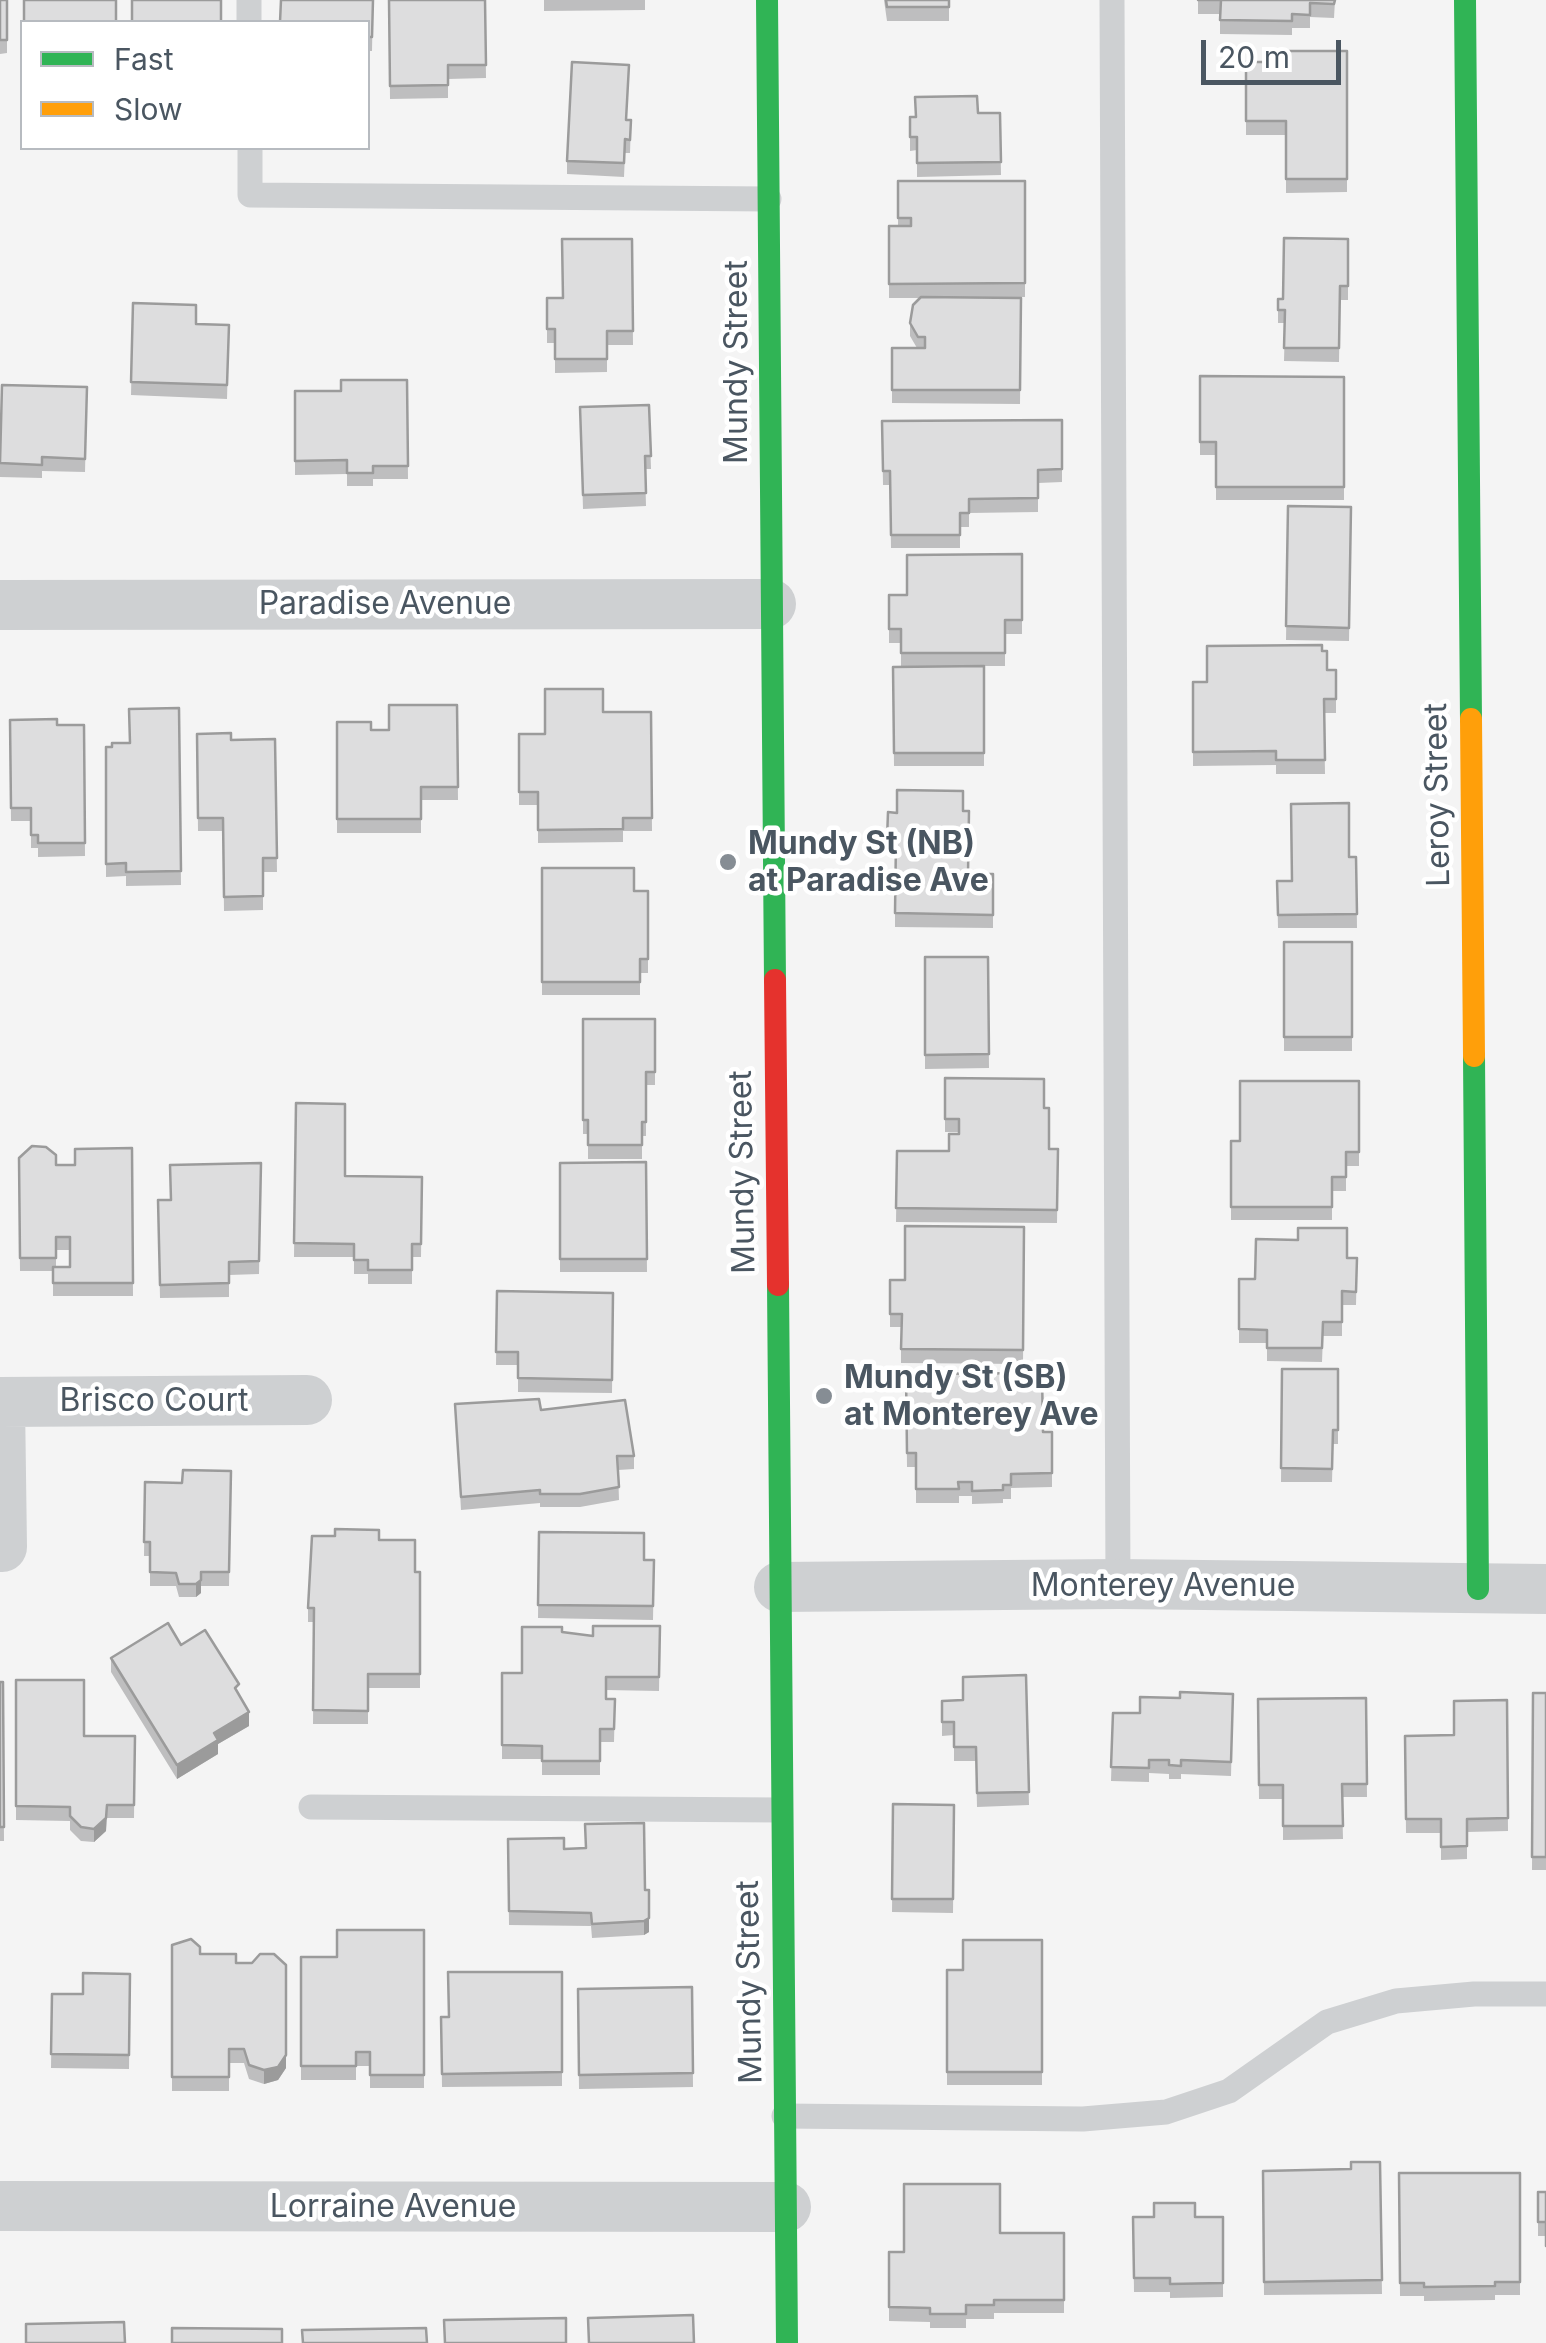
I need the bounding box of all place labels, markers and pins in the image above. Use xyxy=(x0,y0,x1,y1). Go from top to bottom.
place label: Mundy St (NB) at Paradise Ave xyxy=(748,825,989,900)
marker: Mundy St (NB) at Paradise Ave xyxy=(717,851,739,873)
place label: Mundy St (SB) at Monterey Ave xyxy=(844,1359,1099,1434)
marker: Mundy St (SB) at Monterey Ave xyxy=(813,1385,835,1407)

